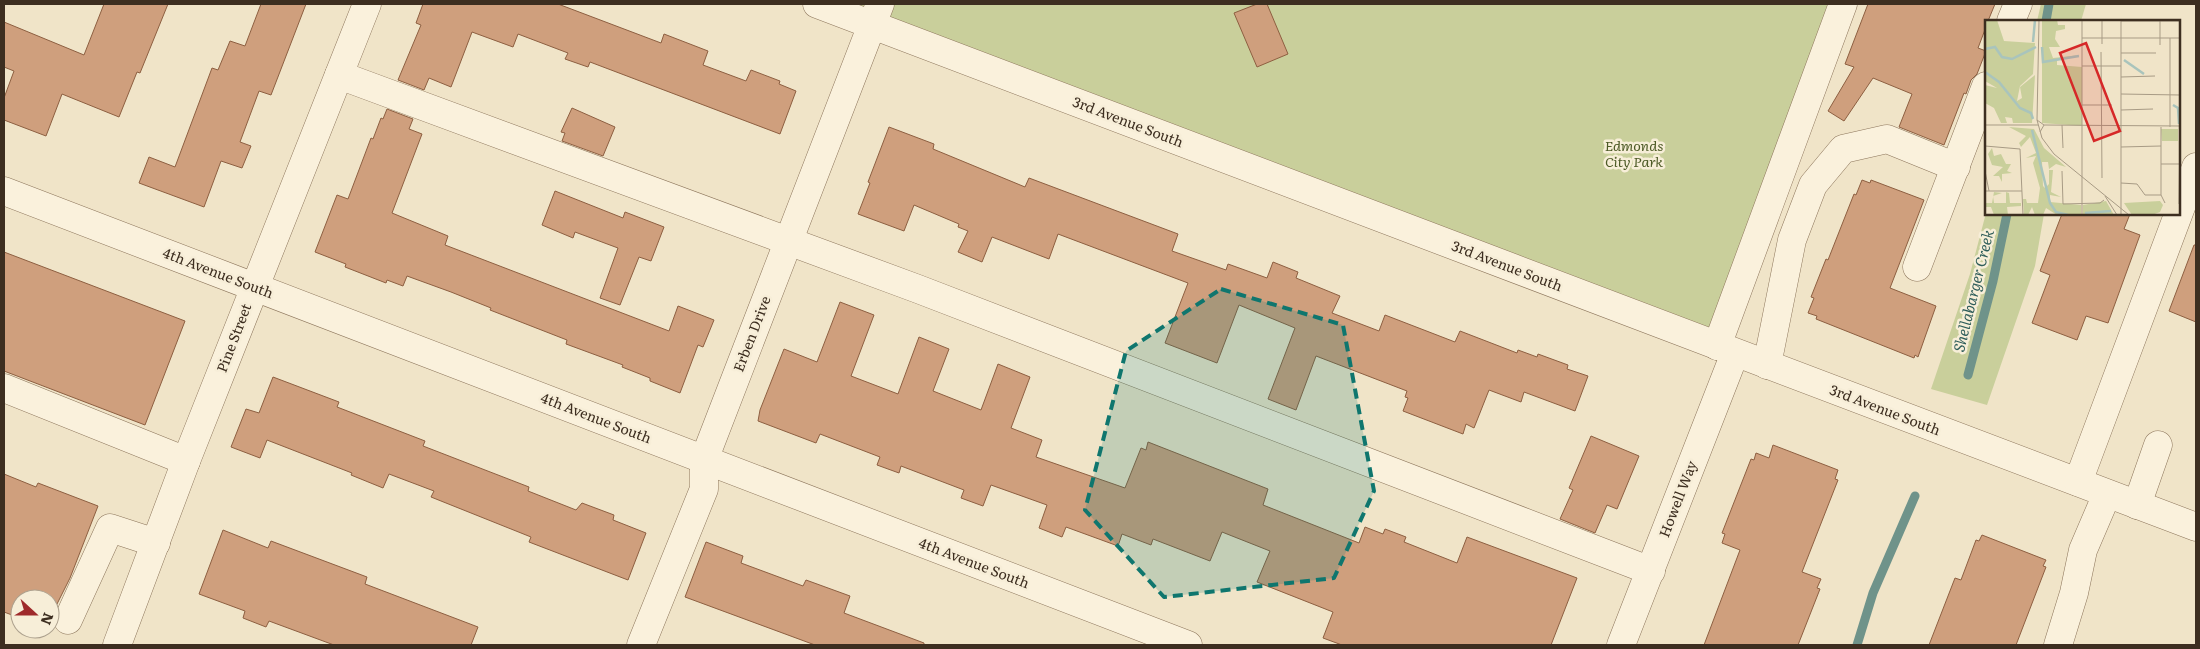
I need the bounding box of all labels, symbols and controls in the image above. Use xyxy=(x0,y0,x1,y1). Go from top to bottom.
inset map xyxy=(1985,20,2180,215)
street label: 3rd Avenue South xyxy=(1070,91,1187,151)
park label: Edmonds City Park xyxy=(1605,135,1663,171)
water label: Shellabarger Creek xyxy=(1946,226,1999,354)
street label: 3rd Avenue South xyxy=(1449,235,1566,295)
street label: 4th Avenue South xyxy=(160,242,277,302)
street label: Erben Drive xyxy=(727,293,775,374)
street label: Pine Street xyxy=(211,300,255,375)
street label: 3rd Avenue South xyxy=(1827,379,1944,439)
street label: 4th Avenue South xyxy=(538,387,655,447)
street label: Howell Way xyxy=(1653,457,1701,540)
street label: 4th Avenue South xyxy=(916,532,1033,592)
north arrow xyxy=(10,589,60,639)
text: N xyxy=(37,610,60,628)

